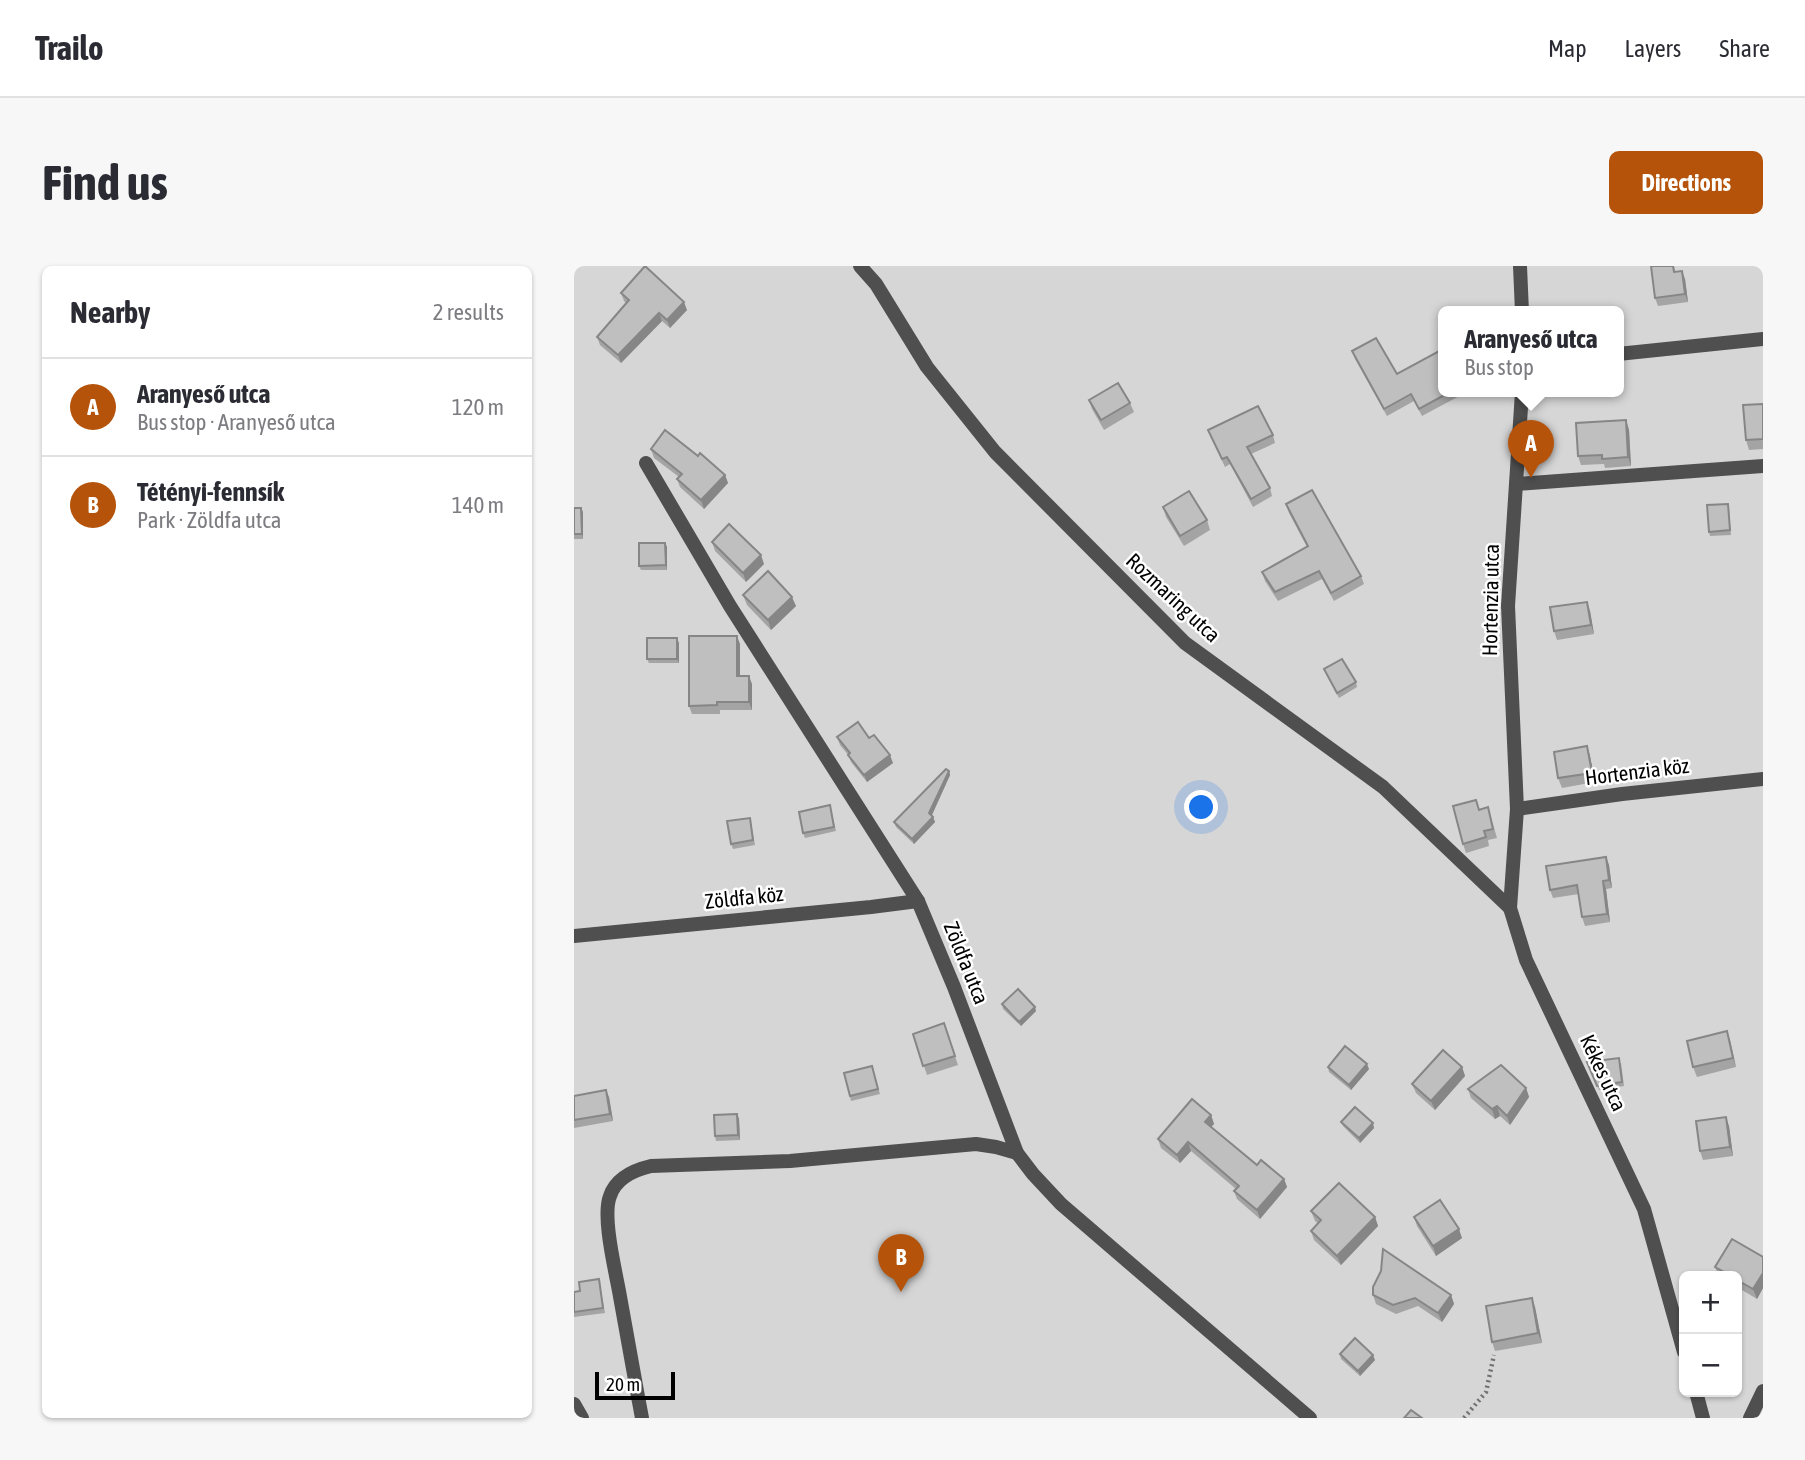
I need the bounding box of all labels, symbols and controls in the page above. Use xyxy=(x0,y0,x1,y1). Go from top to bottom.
text: Trailo xyxy=(35,29,103,67)
text: Map xyxy=(1548,35,1587,62)
text: Layers xyxy=(1625,35,1681,62)
text: Share xyxy=(1719,35,1770,62)
button: Directions xyxy=(1609,151,1763,214)
text: Find us xyxy=(42,154,168,210)
text: Nearby xyxy=(70,295,150,329)
text: 2 results xyxy=(433,299,504,325)
popup xyxy=(1438,306,1624,397)
text: Aranyeső utca xyxy=(1464,324,1598,354)
text: Bus stop xyxy=(1464,354,1534,380)
text: Aranyeső utca xyxy=(137,379,270,409)
text: A xyxy=(87,394,99,420)
text: 120 m xyxy=(452,394,504,420)
text: Bus stop · Aranyeső utca xyxy=(137,409,336,435)
pin: A xyxy=(1508,420,1554,478)
text: Tétényi-fennsík xyxy=(137,477,284,507)
text: B xyxy=(88,492,98,518)
text: 140 m xyxy=(452,492,504,518)
text: Park · Zöldfa utca xyxy=(137,507,281,533)
street label: Hortenzia utca xyxy=(1477,544,1503,656)
street label: Rozmaring utca xyxy=(1122,548,1225,647)
street label: Hortenzia köz xyxy=(1583,753,1691,789)
your location xyxy=(1184,790,1218,824)
street label: Zöldfa köz xyxy=(703,881,785,913)
street label: Zöldfa utca xyxy=(940,918,994,1007)
street label: Kékes utca xyxy=(1576,1031,1632,1115)
pin: B xyxy=(878,1234,924,1292)
map controls xyxy=(1679,1271,1742,1397)
button: + xyxy=(1679,1271,1742,1334)
button: − xyxy=(1679,1334,1742,1397)
scale bar xyxy=(595,1369,676,1401)
text: 20 m xyxy=(606,1373,640,1395)

